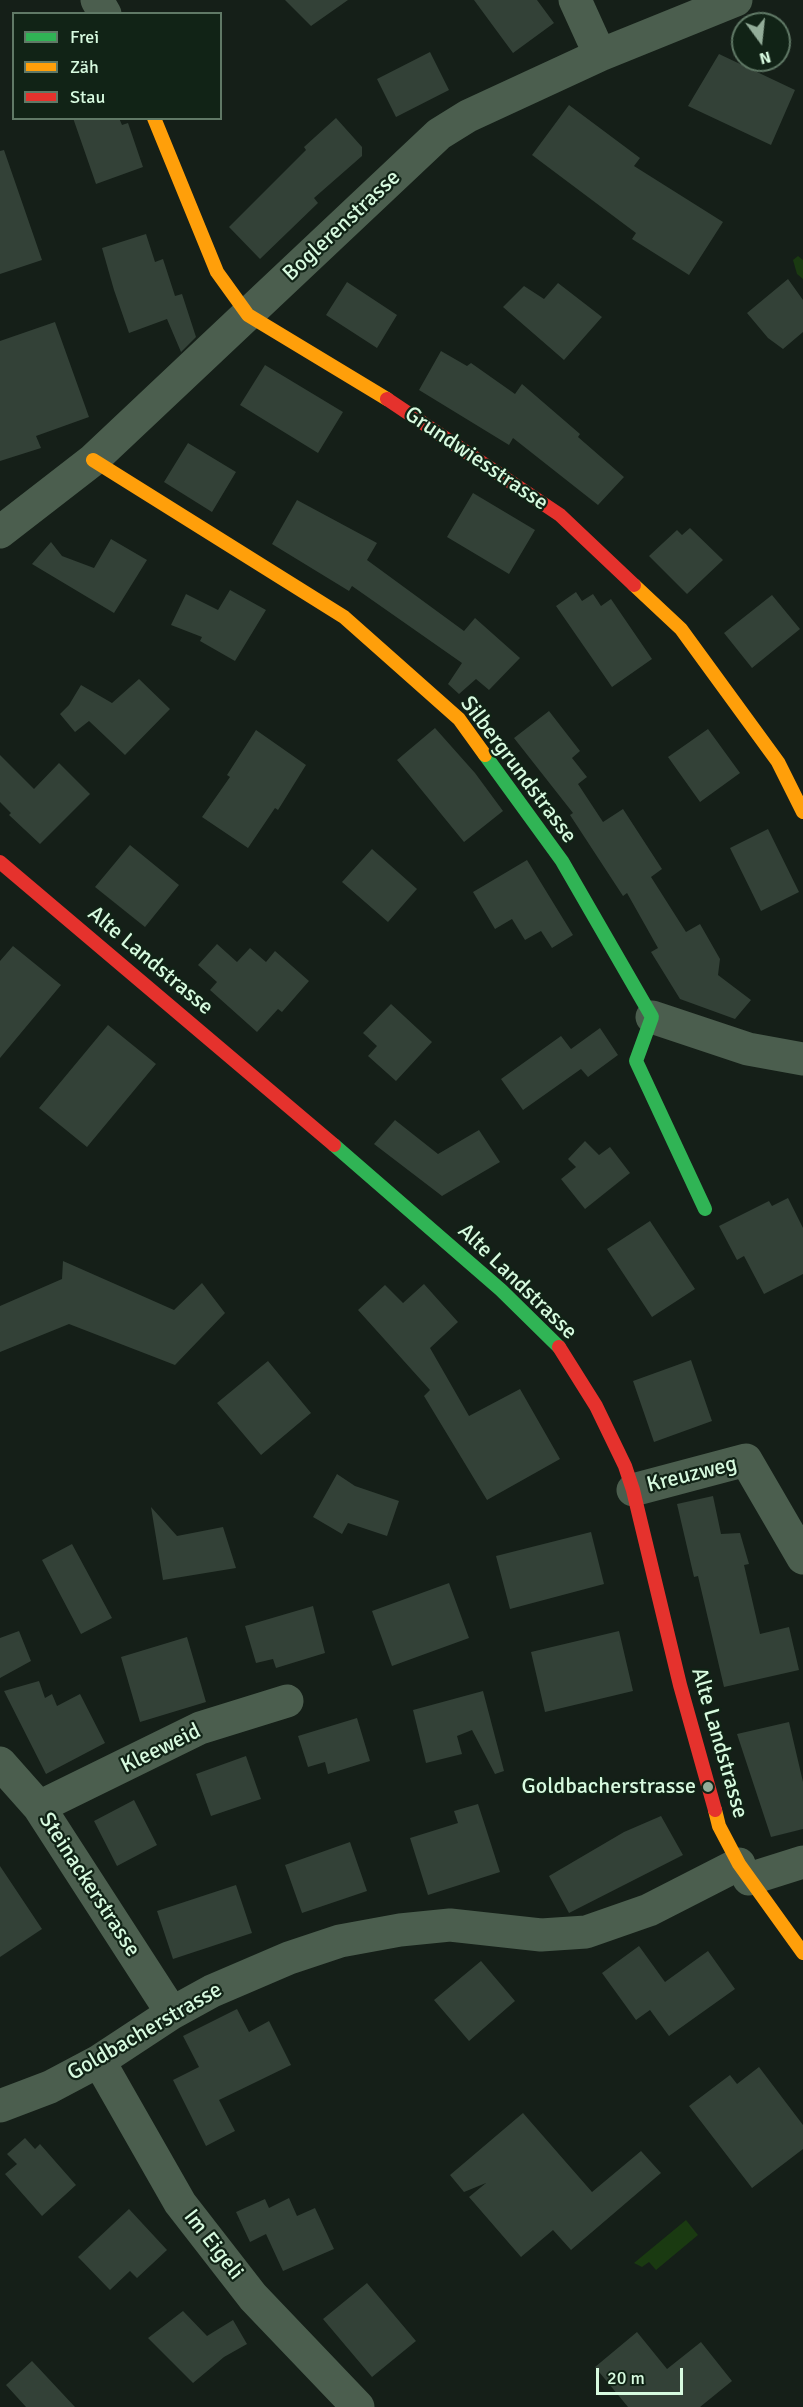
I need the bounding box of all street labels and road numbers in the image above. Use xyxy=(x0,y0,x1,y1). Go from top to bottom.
street label: Boglerenstrasse xyxy=(278,165,406,287)
street label: Grundwiesstrasse xyxy=(399,401,553,517)
street label: Silbergrundstrasse xyxy=(454,691,582,849)
street label: Alte Landstrasse xyxy=(82,901,218,1021)
street label: Alte Landstrasse xyxy=(452,1219,582,1345)
street label: Kreuzweg xyxy=(644,1451,740,1499)
street label: Alte Landstrasse xyxy=(685,1665,753,1821)
street label: Kleeweid xyxy=(117,1718,205,1780)
street label: Steinackerstrasse xyxy=(33,1808,145,1962)
street label: Goldbacherstrasse xyxy=(63,1977,227,2087)
street label: Im Eigeli xyxy=(177,2204,249,2286)

